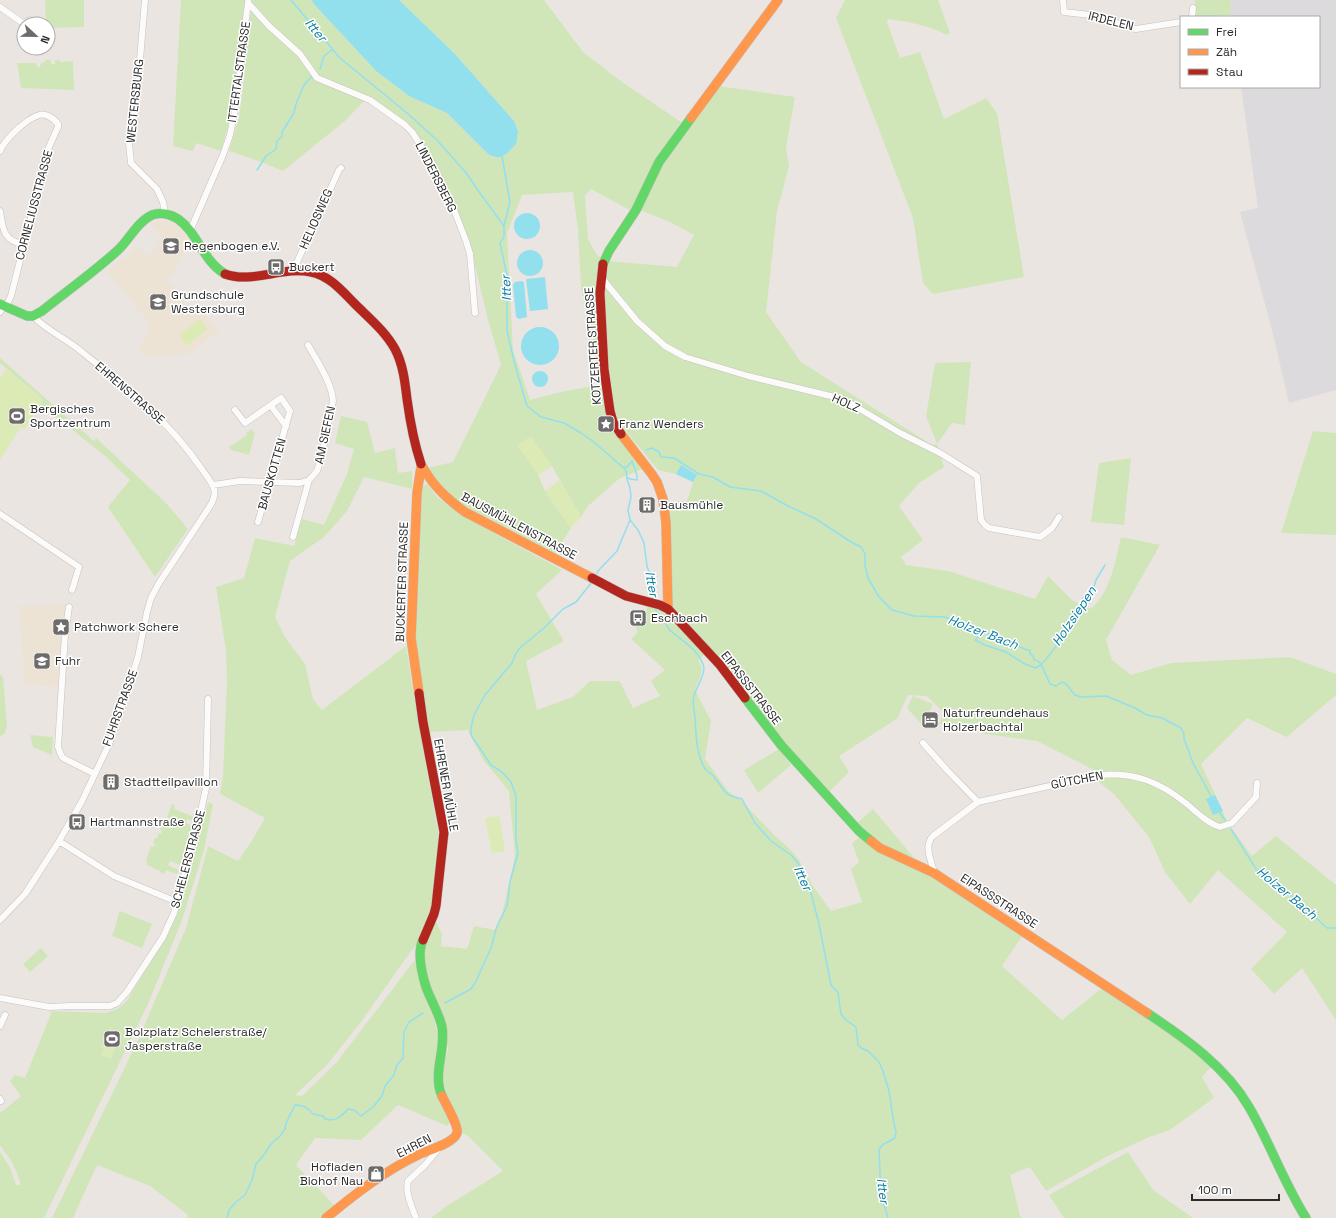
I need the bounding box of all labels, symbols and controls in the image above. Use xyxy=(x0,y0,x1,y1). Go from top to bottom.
street label: IRDELEN xyxy=(1087,8,1135,34)
water label: Itter xyxy=(301,15,332,47)
north arrow xyxy=(16,16,56,56)
legend xyxy=(1180,16,1320,88)
street label: ITTERTALSTRASSE xyxy=(224,20,254,124)
text: Frei xyxy=(1216,24,1237,40)
text: N xyxy=(37,34,53,46)
text: Zäh xyxy=(1216,44,1237,60)
street label: WESTERSBURG xyxy=(123,58,147,144)
text: Stau xyxy=(1216,64,1243,80)
street label: LINDERSBERG xyxy=(411,139,461,215)
street label: CORNELIUSSTRASSE xyxy=(12,148,56,262)
street label: HELIOSWEG xyxy=(296,186,336,252)
school or university icon: Regenbogen e.V. xyxy=(161,236,181,256)
place label: Regenbogen e.V. xyxy=(184,238,280,254)
bus stop icon: Buckert xyxy=(266,257,286,277)
place label: Buckert xyxy=(289,259,335,275)
water label: Itter xyxy=(497,273,515,301)
street label: KOTZERTER STRASSE xyxy=(581,286,605,405)
place label: Grundschule Westersburg xyxy=(171,287,245,317)
school or university icon: Grundschule Westersburg xyxy=(148,292,168,312)
street label: EHRENSTRASSE xyxy=(92,358,168,428)
street label: HOLZ xyxy=(829,390,863,416)
place label: Bergisches Sportzentrum xyxy=(30,401,111,431)
street label: AM SIEFEN xyxy=(311,404,339,466)
sports icon: Bergisches Sportzentrum xyxy=(7,406,27,426)
place icon: Franz Wenders xyxy=(596,414,616,434)
place label: Franz Wenders xyxy=(619,416,704,432)
street label: BAUSKOTTEN xyxy=(254,436,290,512)
street label: BAUSMÜHLENSTRASSE xyxy=(458,489,580,563)
building icon: Bausmühle xyxy=(637,495,657,515)
place label: Bausmühle xyxy=(660,497,723,513)
street label: BUCKERTER STRASSE xyxy=(392,521,412,642)
water label: Itter xyxy=(641,570,663,600)
water label: Holzsiepen xyxy=(1048,582,1101,649)
bus stop icon: Eschbach xyxy=(628,608,648,628)
place label: Eschbach xyxy=(651,610,708,626)
water label: Holzer Bach xyxy=(945,611,1021,654)
place icon: Patchwork Schere xyxy=(51,617,71,637)
place label: Patchwork Schere xyxy=(74,619,179,635)
street label: EIPASSSTRASSE xyxy=(717,648,785,728)
school or university icon: Fuhr xyxy=(32,651,52,671)
place label: Fuhr xyxy=(55,653,81,669)
street label: FUHRSTRASSE xyxy=(99,667,141,749)
place label: Naturfreundehaus Holzerbachtal xyxy=(943,705,1049,735)
hotel icon: Naturfreundehaus Holzerbachtal xyxy=(920,710,940,730)
street label: EHRENER MÜHLE xyxy=(430,737,462,833)
street label: GÜTCHEN xyxy=(1050,767,1104,793)
building icon: Stadtteilpavillon xyxy=(101,772,121,792)
place label: Stadtteilpavillon xyxy=(124,774,218,790)
street label: SCHELERSTRASSE xyxy=(167,808,209,910)
bus stop icon: Hartmannstraße xyxy=(67,812,87,832)
place label: Hartmannstraße xyxy=(90,814,184,830)
water label: Itter xyxy=(790,863,817,895)
water label: Holzer Bach xyxy=(1253,863,1322,924)
street label: EIPASSSTRASSE xyxy=(957,870,1041,932)
place label: Bolzplatz Schelerstraße/ Jasperstraße xyxy=(125,1024,267,1054)
sports icon: Bolzplatz Schelerstraße/ Jasperstraße xyxy=(102,1029,122,1049)
street label: EHREN xyxy=(394,1130,434,1162)
place label: Hofladen Biohof Nau xyxy=(300,1159,363,1189)
shop icon: Hofladen Biohof Nau xyxy=(366,1164,386,1184)
scale bar xyxy=(1192,1176,1279,1202)
water label: Itter xyxy=(873,1177,894,1207)
text: 100 m xyxy=(1198,1182,1232,1198)

